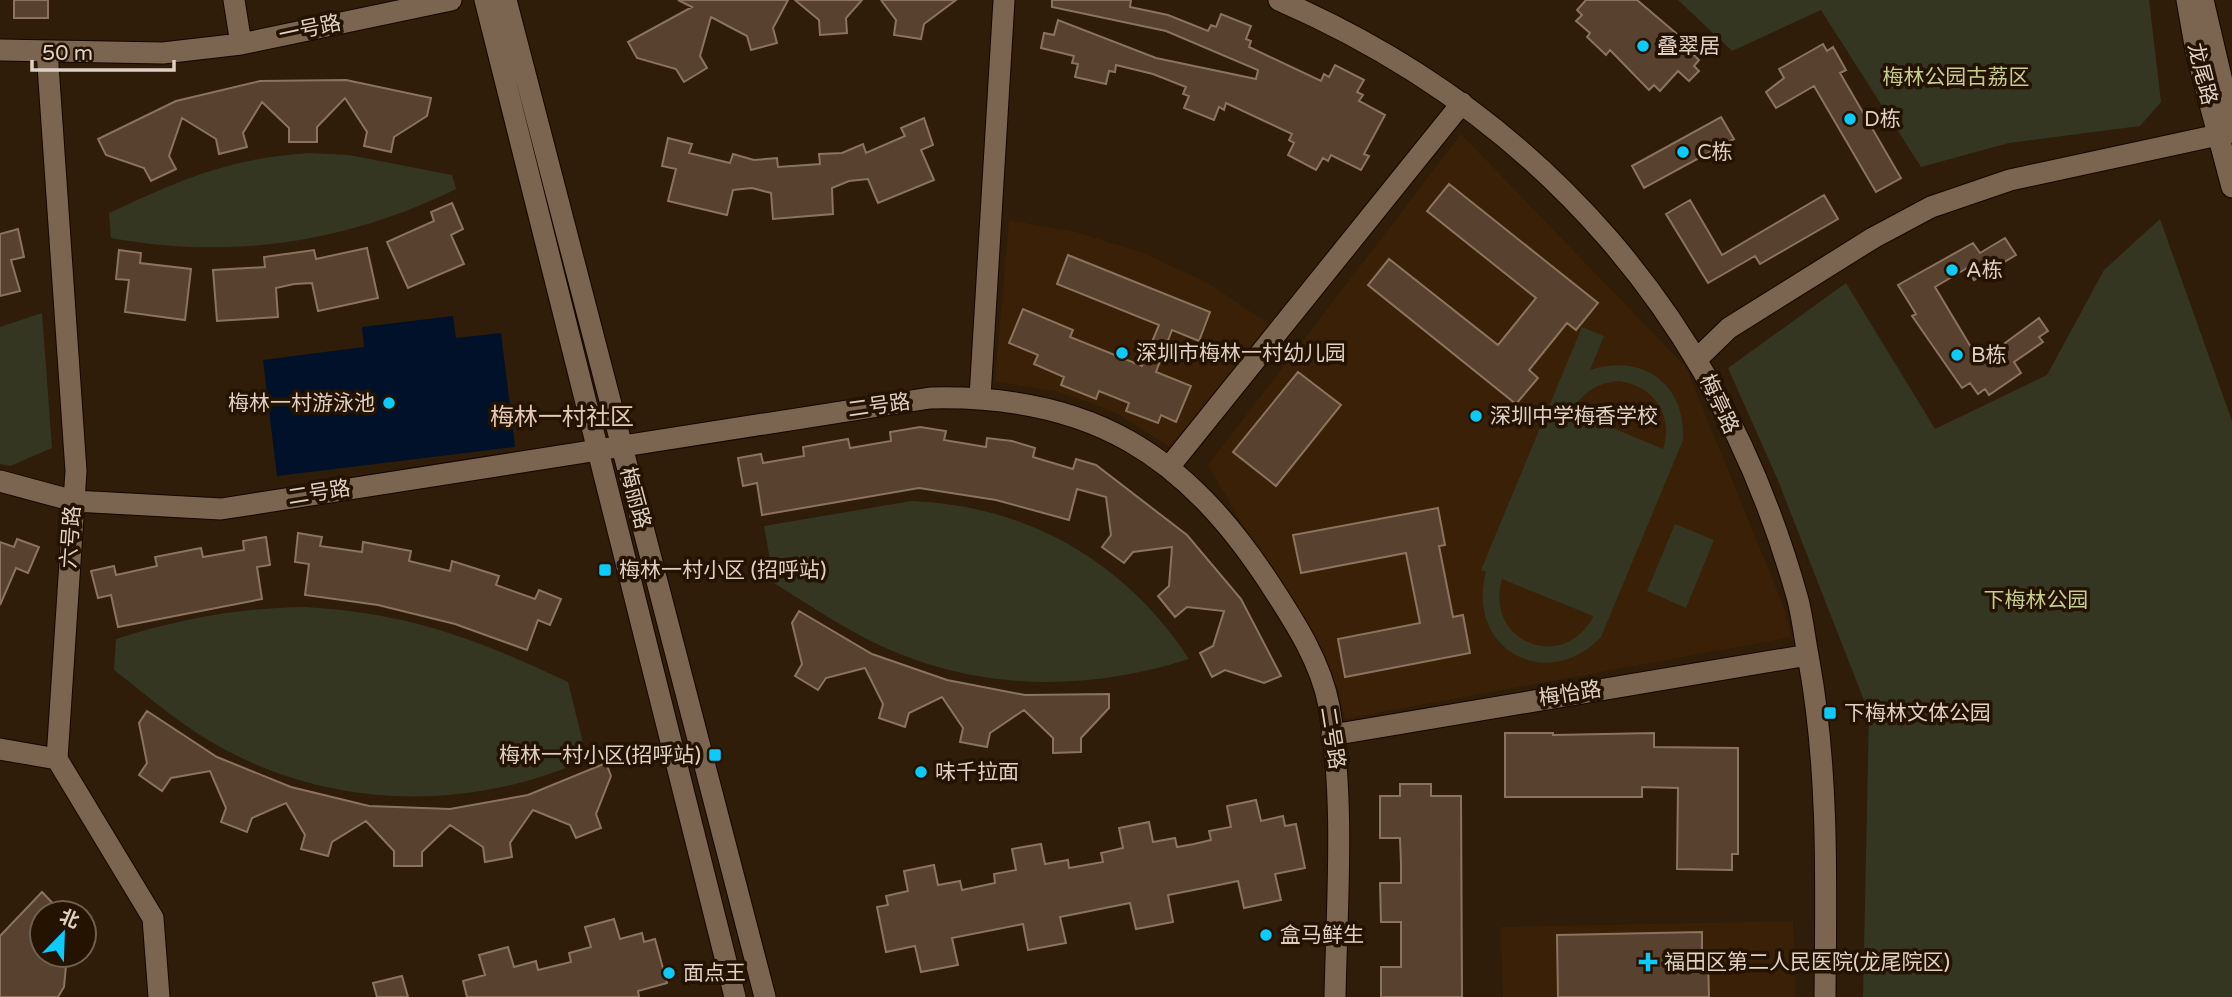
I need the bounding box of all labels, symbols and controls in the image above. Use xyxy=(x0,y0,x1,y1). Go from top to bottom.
street label: 一号路 xyxy=(277,10,343,48)
scale bar xyxy=(32,28,173,72)
place label: 叠翠居 xyxy=(1657,34,1720,59)
marker: 叠翠居 xyxy=(1635,38,1651,54)
street label: 龙尾路 xyxy=(2182,40,2222,108)
text: 50 m xyxy=(42,41,93,66)
park label: 梅林公园古荔区 xyxy=(1883,65,2030,90)
place label: D栋 xyxy=(1864,107,1901,132)
marker: D栋 xyxy=(1842,111,1858,127)
place label: C栋 xyxy=(1697,140,1733,165)
marker: C栋 xyxy=(1675,144,1691,160)
place label: A栋 xyxy=(1966,258,2003,283)
marker: A栋 xyxy=(1944,262,1960,278)
place label: 深圳市梅林一村幼儿园 xyxy=(1136,341,1346,366)
place label: B栋 xyxy=(1971,343,2007,368)
marker: 深圳市梅林一村幼儿园 xyxy=(1114,345,1130,361)
marker: B栋 xyxy=(1949,347,1965,363)
street label: 梅亭路 xyxy=(1694,370,1744,438)
street label: 二号路 xyxy=(846,389,912,423)
place label: 梅林一村游泳池 xyxy=(228,391,375,416)
marker: 梅林一村游泳池 xyxy=(381,395,397,411)
district label: 梅林一村社区 xyxy=(490,403,634,432)
place label: 深圳中学梅香学校 xyxy=(1490,404,1658,429)
marker: 深圳中学梅香学校 xyxy=(1468,408,1484,424)
street label: 梅丽路 xyxy=(615,464,655,532)
street label: 二号路 xyxy=(286,476,352,510)
street label: 六号路 xyxy=(56,505,86,569)
place label: 梅林一村小区 (招呼站) xyxy=(619,558,827,583)
marker: 梅林一村小区 (招呼站) xyxy=(597,562,613,578)
park label: 下梅林公园 xyxy=(1984,588,2089,613)
street label: 梅怡路 xyxy=(1537,677,1603,711)
place label: 下梅林文体公园 xyxy=(1844,701,1991,726)
street label: 二号路 xyxy=(1315,705,1349,771)
marker: 下梅林文体公园 xyxy=(1822,705,1838,721)
place label: 梅林一村小区(招呼站) xyxy=(499,743,701,768)
marker: 梅林一村小区(招呼站) xyxy=(707,747,723,763)
place label: 味千拉面 xyxy=(935,760,1019,785)
marker: 味千拉面 xyxy=(913,764,929,780)
north arrow xyxy=(28,899,98,969)
text: 北 xyxy=(56,905,82,933)
place label: 盒马鲜生 xyxy=(1280,923,1364,948)
marker: 盒马鲜生 xyxy=(1258,927,1274,943)
place label: 福田区第二人民医院(龙尾院区) xyxy=(1664,950,1950,975)
marker: 福田区第二人民医院(龙尾院区) xyxy=(1638,952,1658,972)
place label: 面点王 xyxy=(683,961,746,986)
marker: 面点王 xyxy=(661,965,677,981)

